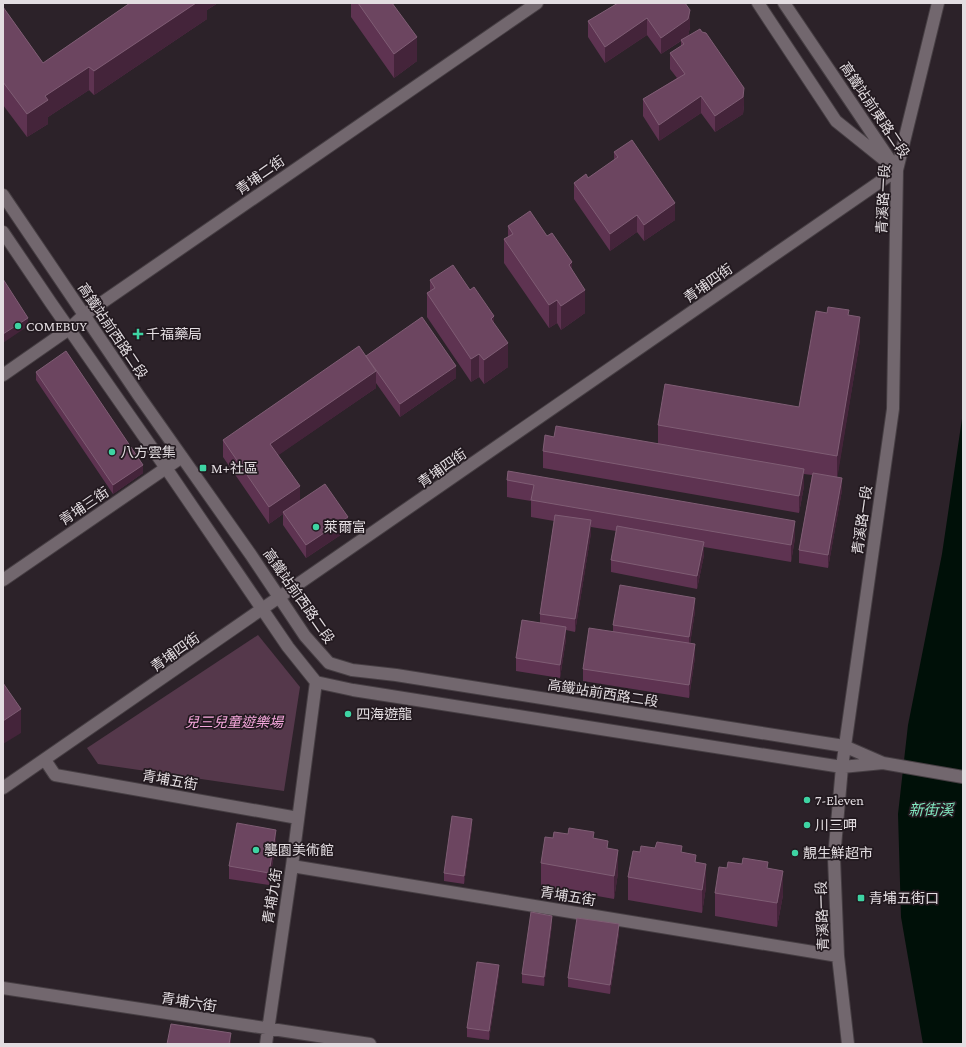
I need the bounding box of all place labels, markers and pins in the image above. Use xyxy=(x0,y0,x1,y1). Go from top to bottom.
place label: COMEBUY xyxy=(26,318,87,334)
marker: COMEBUY xyxy=(13,321,23,331)
place label: 千福藥局 xyxy=(146,326,202,342)
marker: 千福藥局 xyxy=(133,329,143,339)
place label: 八方雲集 xyxy=(120,444,176,460)
marker: 八方雲集 xyxy=(107,447,117,457)
place label: M+社區 xyxy=(211,460,258,476)
marker: M+社區 xyxy=(198,463,208,473)
place label: 萊爾富 xyxy=(324,519,366,535)
marker: 萊爾富 xyxy=(311,522,321,532)
place label: 四海遊龍 xyxy=(356,706,412,722)
marker: 四海遊龍 xyxy=(343,709,353,719)
place label: 7-Eleven xyxy=(815,792,864,808)
marker: 7-Eleven xyxy=(802,795,812,805)
place label: 川三呷 xyxy=(815,817,857,833)
marker: 川三呷 xyxy=(802,820,812,830)
place label: 襲園美術館 xyxy=(264,842,334,858)
marker: 襲園美術館 xyxy=(251,845,261,855)
place label: 靚生鮮超市 xyxy=(803,845,873,861)
marker: 靚生鮮超市 xyxy=(790,848,800,858)
place label: 青埔五街口 xyxy=(869,890,939,906)
marker: 青埔五街口 xyxy=(856,893,866,903)

